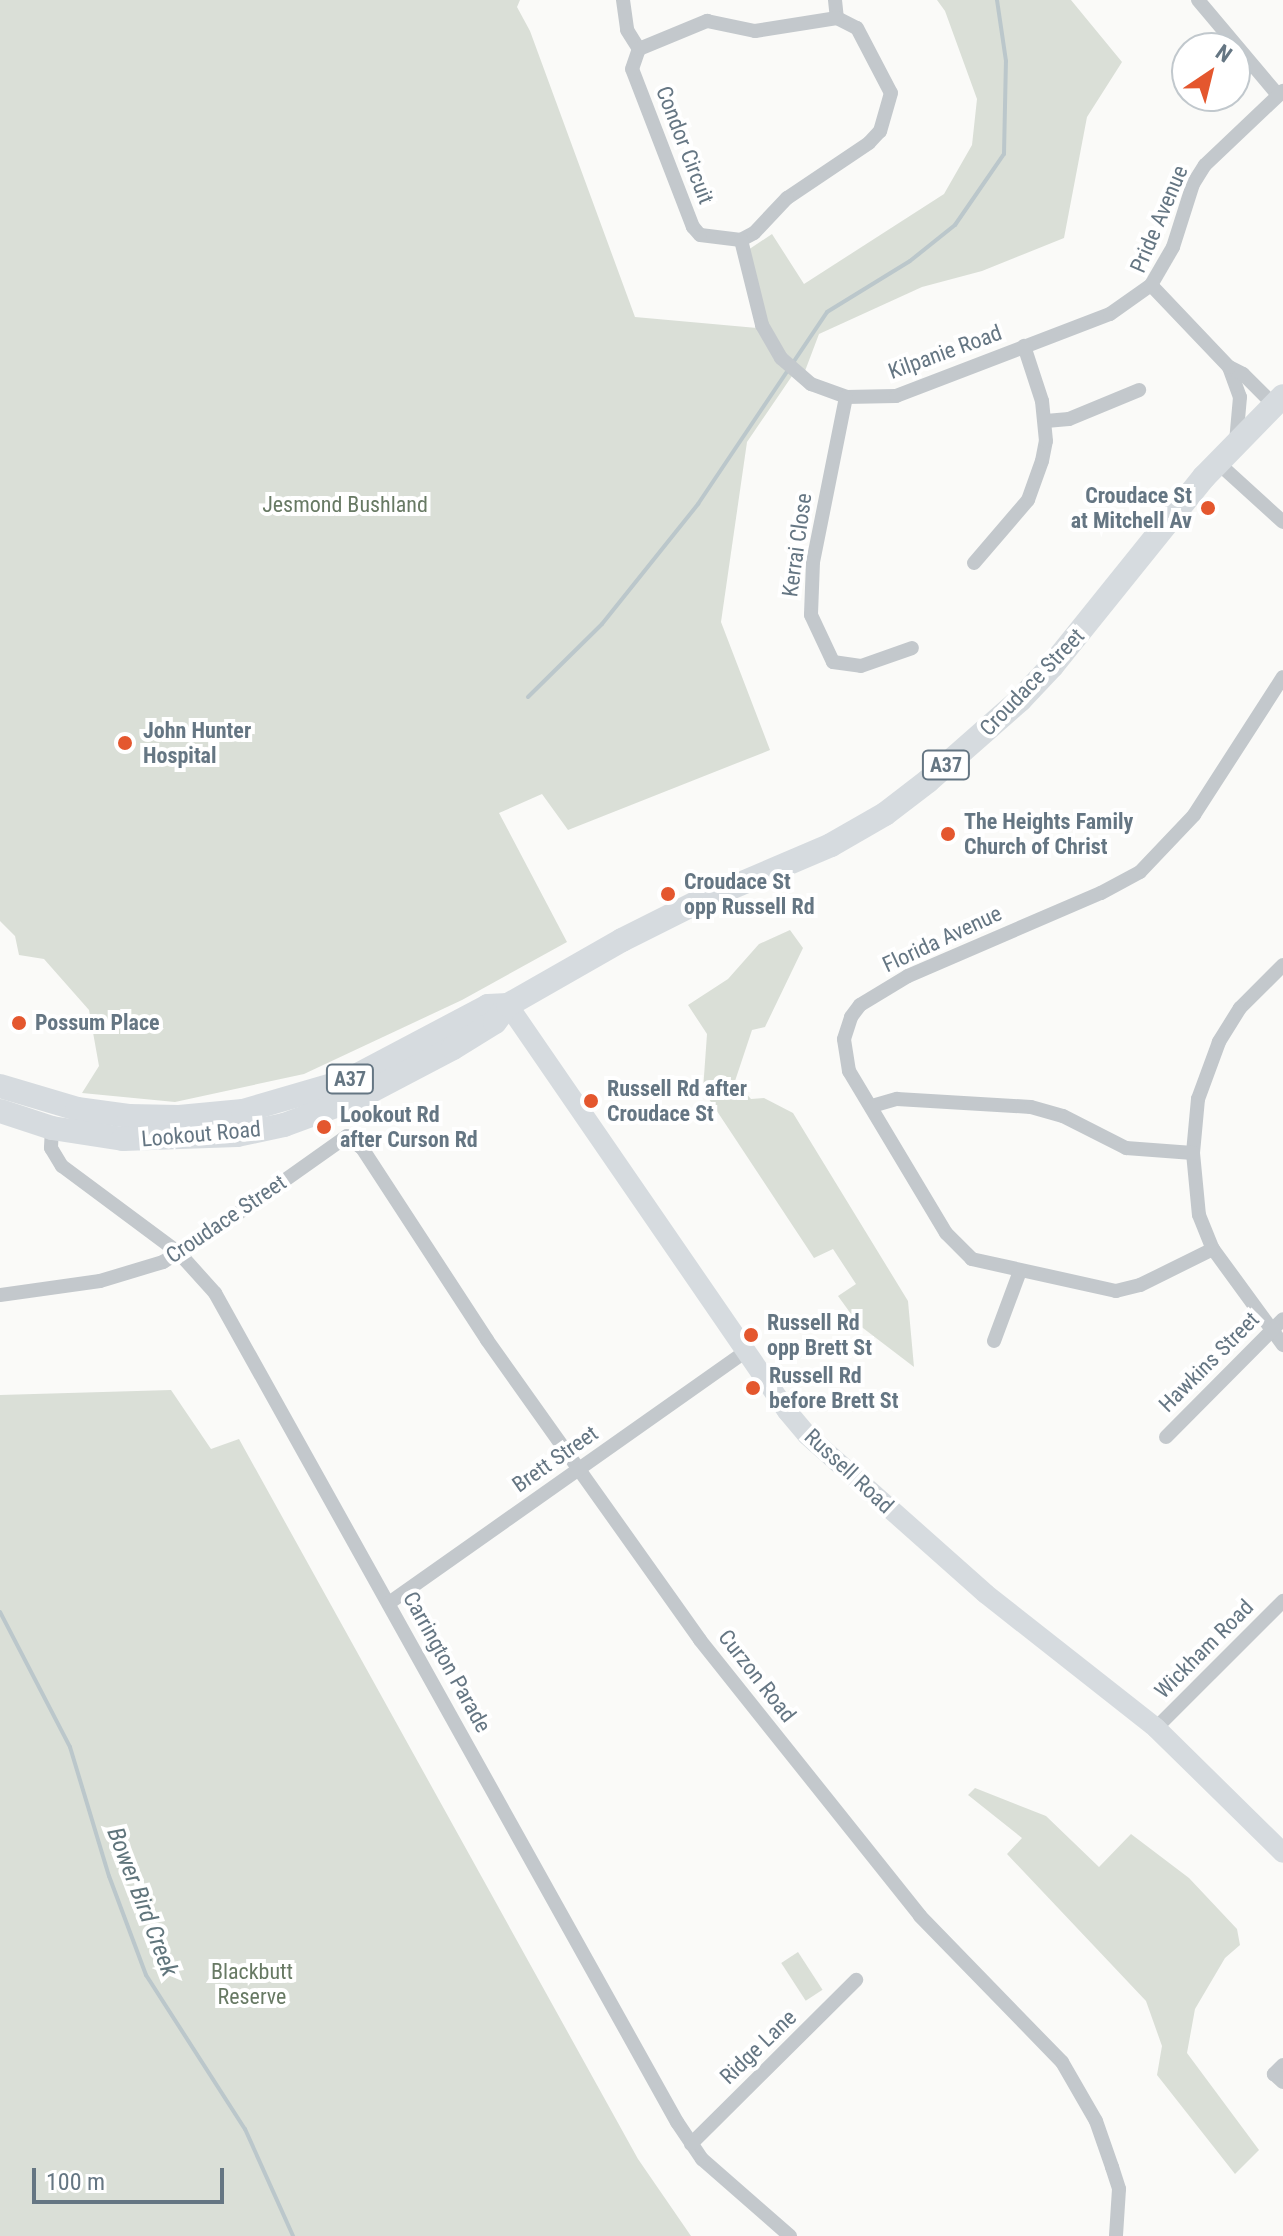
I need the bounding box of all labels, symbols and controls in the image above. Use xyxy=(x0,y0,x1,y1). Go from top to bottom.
north arrow xyxy=(1171,32,1251,112)
text: N xyxy=(1211,39,1237,68)
street label: Condor Circuit xyxy=(650,82,720,208)
street label: Pride Avenue xyxy=(1125,162,1193,276)
street label: Kilpanie Road xyxy=(885,319,1005,385)
place label: Croudace St at Mitchell Av xyxy=(1071,482,1192,534)
street label: Kerrai Close xyxy=(777,491,817,599)
park label: Jesmond Bushland xyxy=(262,492,428,518)
marker: Croudace St at Mitchell Av xyxy=(1199,499,1217,517)
street label: Croudace Street xyxy=(974,623,1090,741)
place label: John Hunter Hospital xyxy=(143,717,251,768)
marker: John Hunter Hospital xyxy=(114,732,136,754)
road number: A37 xyxy=(920,749,972,781)
place label: The Heights Family Church of Christ xyxy=(964,808,1133,860)
marker: The Heights Family Church of Christ xyxy=(939,825,957,843)
place label: Croudace St opp Russell Rd xyxy=(684,868,815,920)
marker: Croudace St opp Russell Rd xyxy=(659,885,677,903)
street label: Florida Avenue xyxy=(878,900,1006,978)
place label: Possum Place xyxy=(35,1010,160,1036)
marker: Possum Place xyxy=(10,1014,28,1032)
road number: A37 xyxy=(324,1063,376,1095)
place label: Russell Rd after Croudace St xyxy=(607,1075,747,1126)
marker: Russell Rd after Croudace St xyxy=(582,1092,600,1110)
place label: Lookout Rd after Curson Rd xyxy=(340,1101,478,1152)
street label: Lookout Road xyxy=(140,1116,262,1152)
marker: Lookout Rd after Curson Rd xyxy=(315,1118,333,1136)
street label: Croudace Street xyxy=(161,1169,291,1269)
street label: Hawkins Street xyxy=(1153,1306,1265,1418)
place label: Russell Rd opp Brett St xyxy=(767,1309,872,1360)
marker: Russell Rd opp Brett St xyxy=(742,1326,760,1344)
place label: Russell Rd before Brett St xyxy=(769,1362,898,1414)
marker: Russell Rd before Brett St xyxy=(744,1379,762,1397)
street label: Brett Street xyxy=(507,1420,603,1498)
street label: Russell Road xyxy=(799,1423,899,1519)
street label: Carrington Parade xyxy=(397,1587,497,1737)
street label: Wickham Road xyxy=(1149,1594,1259,1704)
street label: Curzon Road xyxy=(713,1624,801,1728)
water label: Bower Bird Creek xyxy=(100,1823,184,1981)
park label: Blackbutt Reserve xyxy=(211,1958,293,2010)
street label: Ridge Lane xyxy=(714,2004,802,2090)
scale bar xyxy=(36,2152,228,2202)
text: 100 m xyxy=(46,2168,105,2196)

